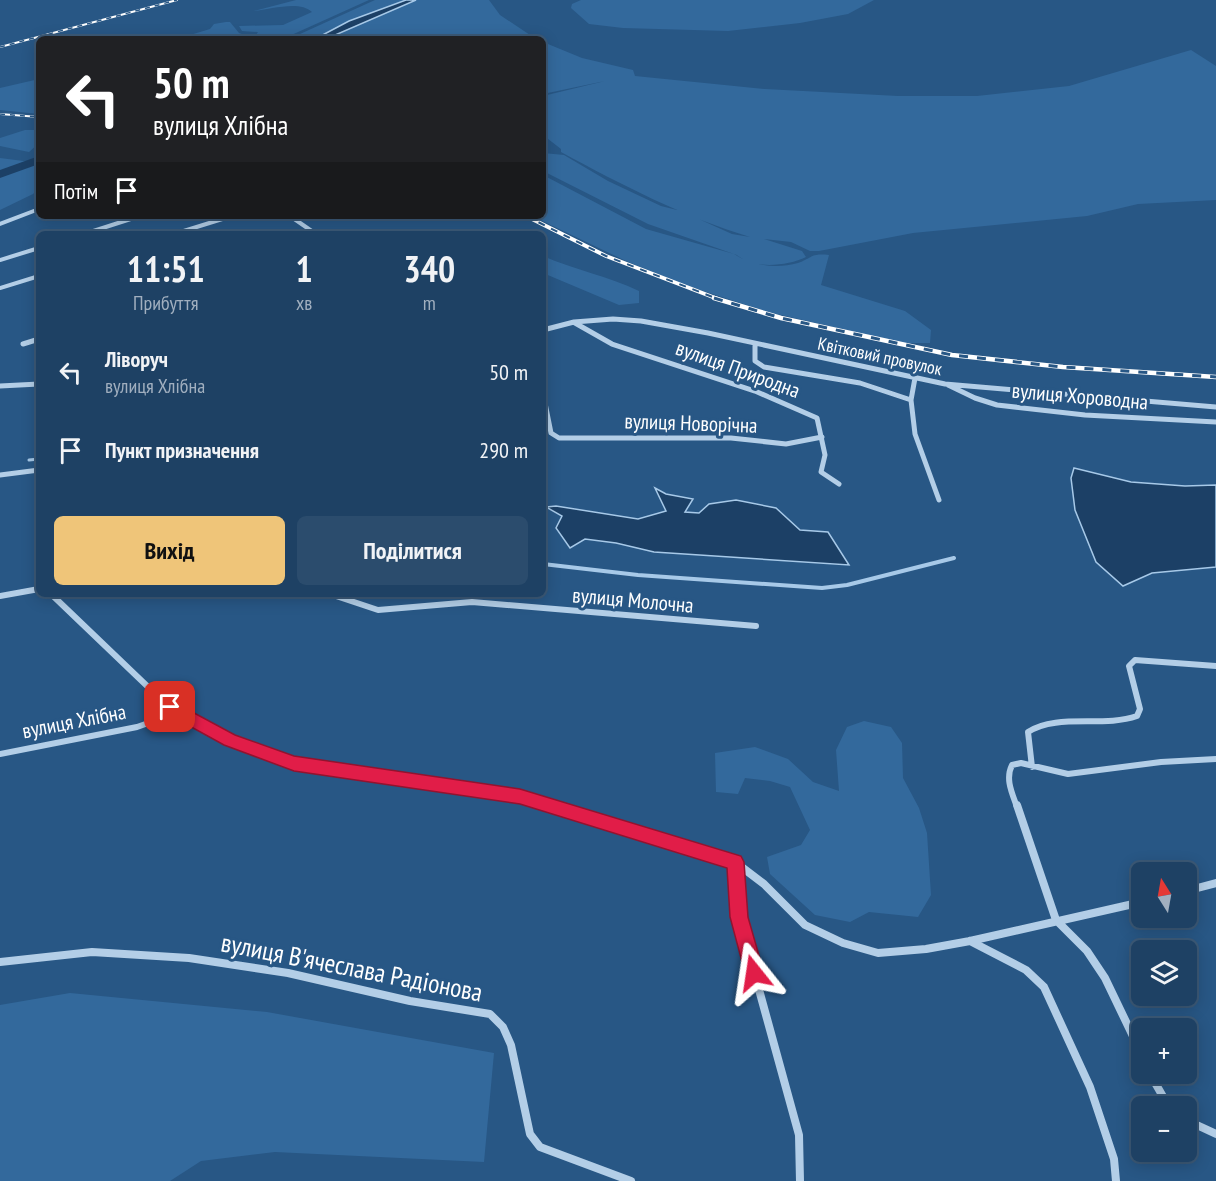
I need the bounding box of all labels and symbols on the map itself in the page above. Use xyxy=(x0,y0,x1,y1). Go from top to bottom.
street label: Квітковий провулок xyxy=(816,332,944,380)
street label: вулиця Природна xyxy=(672,334,804,404)
street label: вулиця Хороводна xyxy=(1011,377,1149,415)
street label: вулиця Новорічна xyxy=(624,407,758,439)
street label: вулиця Молочна xyxy=(571,581,695,619)
pin xyxy=(144,681,195,732)
street label: вулиця Хлібна xyxy=(20,698,128,744)
north arrow xyxy=(1131,862,1197,928)
street label: вулиця В'ячеслава Радіонова xyxy=(218,925,486,1009)
position arrow xyxy=(722,941,786,1005)

